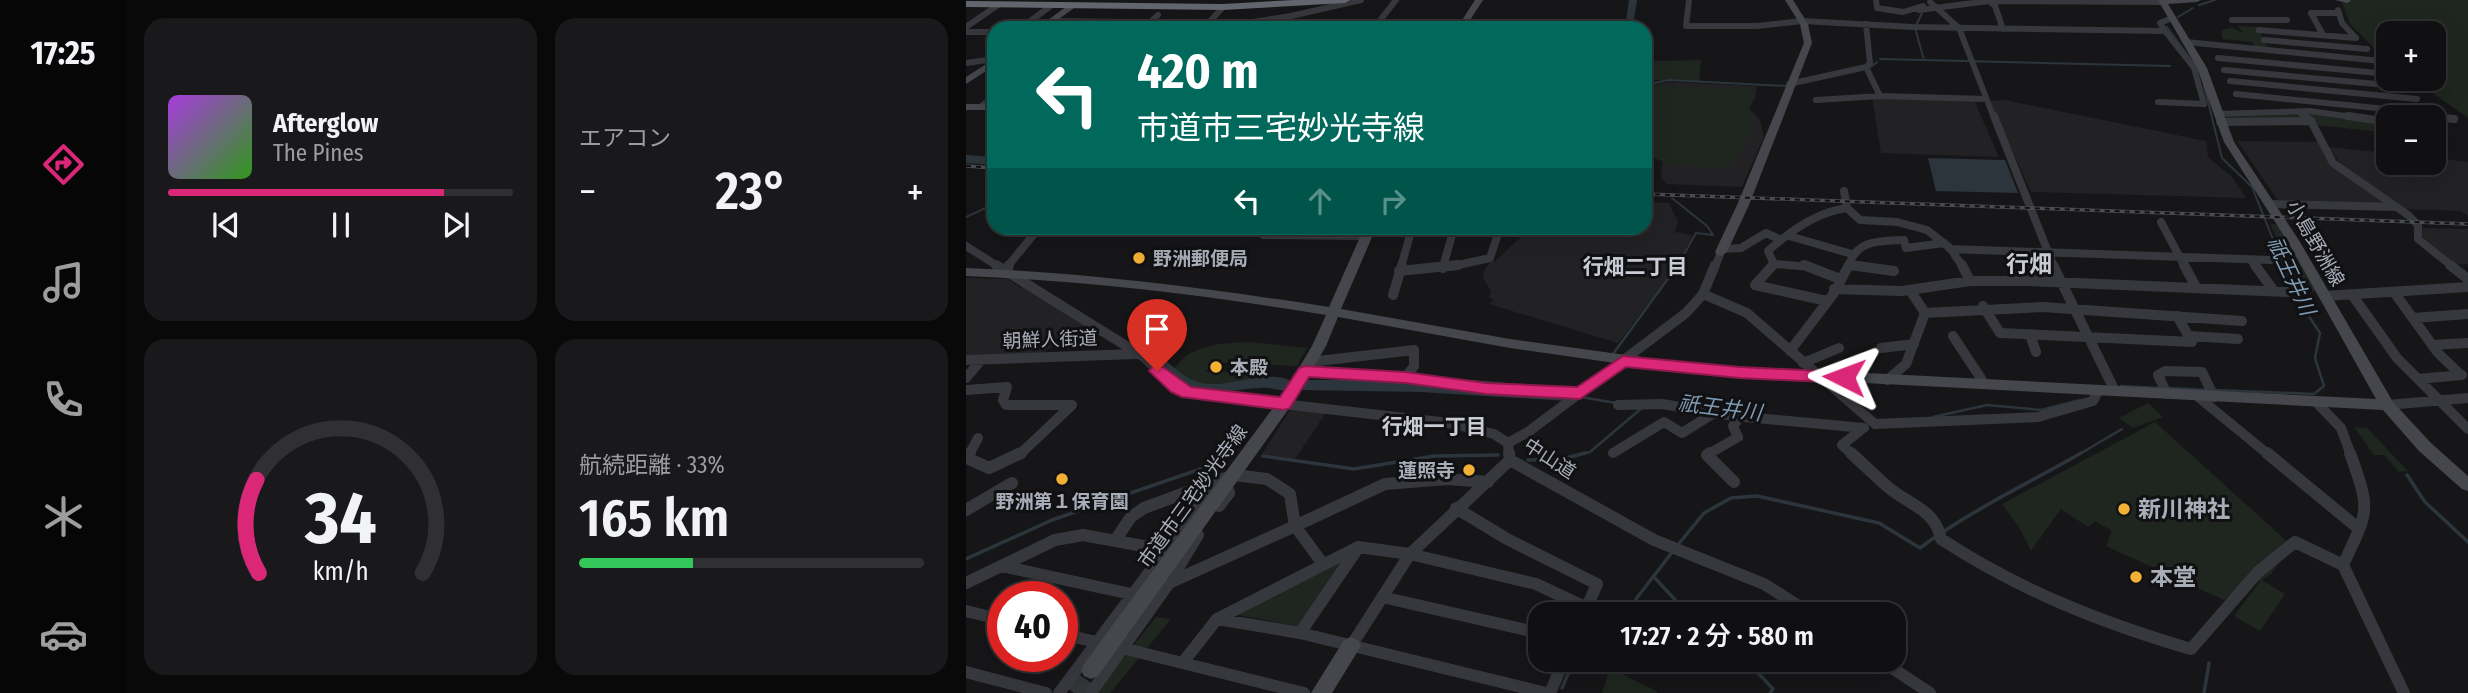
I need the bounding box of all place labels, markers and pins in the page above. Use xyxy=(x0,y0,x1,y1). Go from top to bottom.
place label: 野洲郵便局 xyxy=(1153,247,1248,270)
marker: 野洲郵便局 xyxy=(1131,250,1147,266)
pin xyxy=(1127,299,1187,371)
place label: 本殿 xyxy=(1230,356,1268,379)
marker: 本殿 xyxy=(1208,359,1224,375)
place label: 蓮照寺 xyxy=(1398,459,1455,482)
marker: 蓮照寺 xyxy=(1461,462,1477,478)
marker: 野洲第１保育園 xyxy=(1054,471,1070,487)
place label: 野洲第１保育園 xyxy=(995,490,1129,513)
place label: 新川神社 xyxy=(2138,495,2230,523)
marker: 新川神社 xyxy=(2116,501,2132,517)
place label: 本堂 xyxy=(2150,563,2196,591)
marker: 本堂 xyxy=(2128,569,2144,585)

